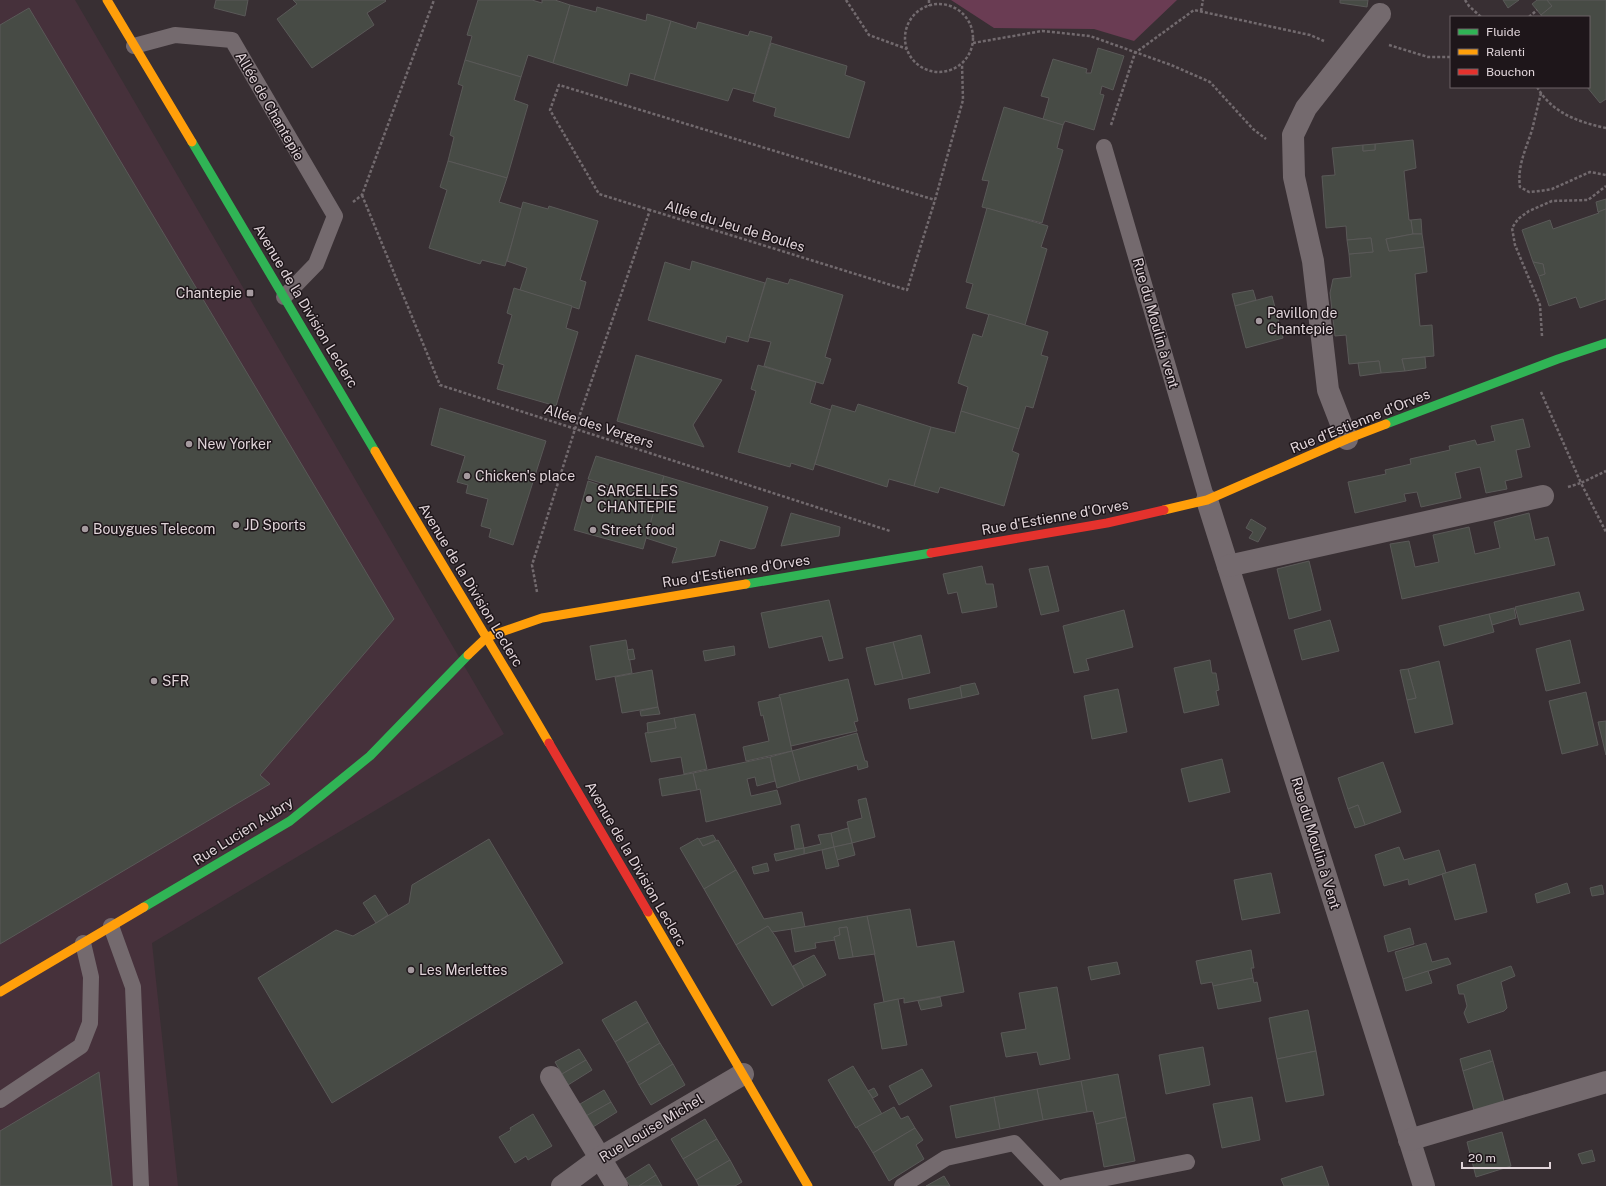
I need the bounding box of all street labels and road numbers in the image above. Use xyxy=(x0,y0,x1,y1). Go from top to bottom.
street label: Allée de Chantepie xyxy=(232,49,308,163)
street label: Allée du Jeu de Boules xyxy=(663,197,807,255)
street label: Avenue de la Division Leclerc xyxy=(251,221,361,391)
street label: Rue du Moulin à vent xyxy=(1130,256,1182,390)
street label: Rue d'Estienne d'Orves xyxy=(1288,386,1432,456)
street label: Allée des Vergers xyxy=(542,401,656,451)
street label: Rue d'Estienne d'Orves xyxy=(980,496,1130,538)
street label: Avenue de la Division Leclerc xyxy=(416,500,526,670)
street label: Rue d'Estienne d'Orves xyxy=(661,551,811,591)
street label: Rue du Moulin à Vent xyxy=(1288,775,1344,911)
street label: Avenue de la Division Leclerc xyxy=(582,779,690,949)
street label: Rue Lucien Aubry xyxy=(190,794,296,868)
street label: Rue Louise Michel xyxy=(596,1091,706,1165)

